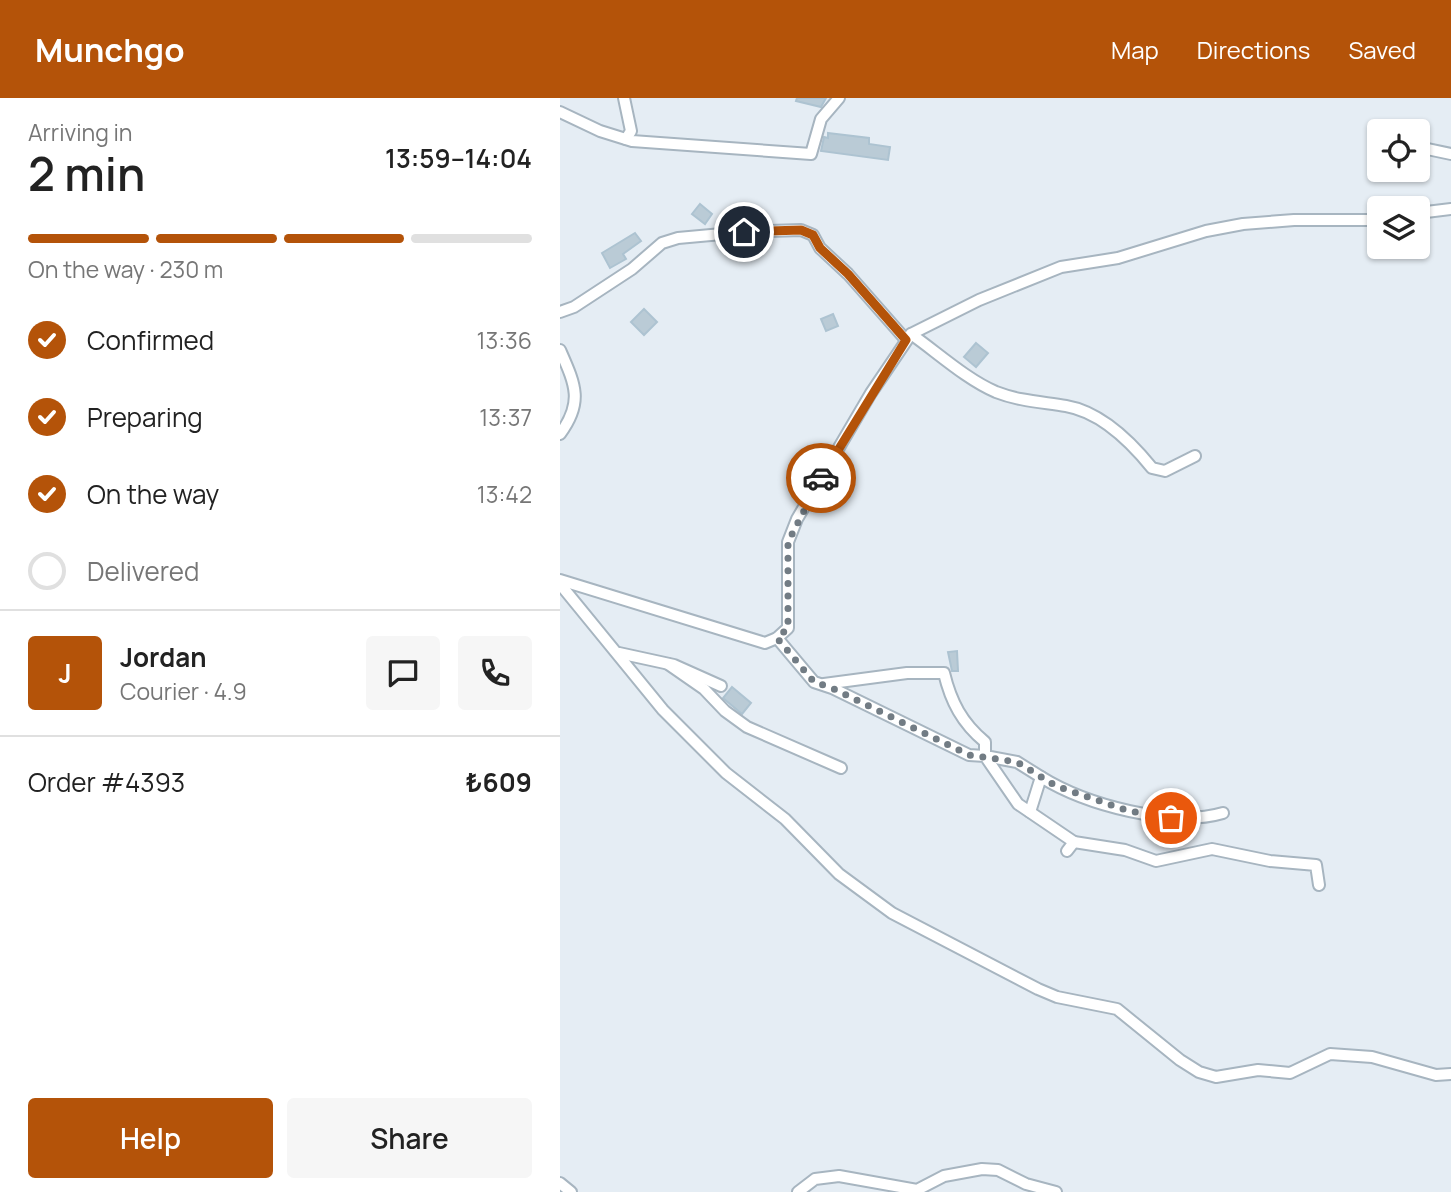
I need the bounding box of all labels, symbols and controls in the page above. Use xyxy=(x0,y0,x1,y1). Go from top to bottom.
text: Munchgo xyxy=(35,27,185,72)
text: Map xyxy=(1111,33,1159,66)
text: Directions xyxy=(1197,33,1310,66)
text: Saved xyxy=(1348,33,1416,66)
text: Arriving in xyxy=(28,116,133,148)
map controls xyxy=(1367,119,1430,259)
button: locate xyxy=(1367,119,1430,182)
text: 13:59–14:04 xyxy=(385,140,532,176)
text: 2 min xyxy=(28,142,145,205)
button: layers xyxy=(1367,196,1430,259)
pin xyxy=(714,202,774,262)
icon: home xyxy=(725,213,763,251)
text: On the way · 230 m xyxy=(28,253,223,285)
icon: check xyxy=(28,321,66,359)
text: Confirmed xyxy=(87,322,214,358)
text: 13:36 xyxy=(476,324,532,356)
icon: check xyxy=(28,398,66,436)
text: Preparing xyxy=(87,399,203,435)
text: 13:37 xyxy=(479,401,532,433)
courier xyxy=(786,443,856,513)
icon: car xyxy=(802,459,840,497)
icon: check xyxy=(28,475,66,513)
text: On the way xyxy=(87,476,219,512)
text: 13:42 xyxy=(477,478,532,510)
text: Delivered xyxy=(87,553,199,589)
button: chat xyxy=(366,636,440,710)
button: phone xyxy=(458,636,532,710)
text: Jordan xyxy=(120,639,206,675)
text: J xyxy=(58,655,72,691)
text: Courier · 4.9 xyxy=(120,675,247,707)
text: Order #4393 xyxy=(28,764,185,800)
text: ₺609 xyxy=(465,764,532,800)
pin xyxy=(1141,788,1201,848)
icon: bag xyxy=(1152,799,1190,837)
button: Help xyxy=(28,1098,273,1178)
button: Share xyxy=(287,1098,532,1178)

